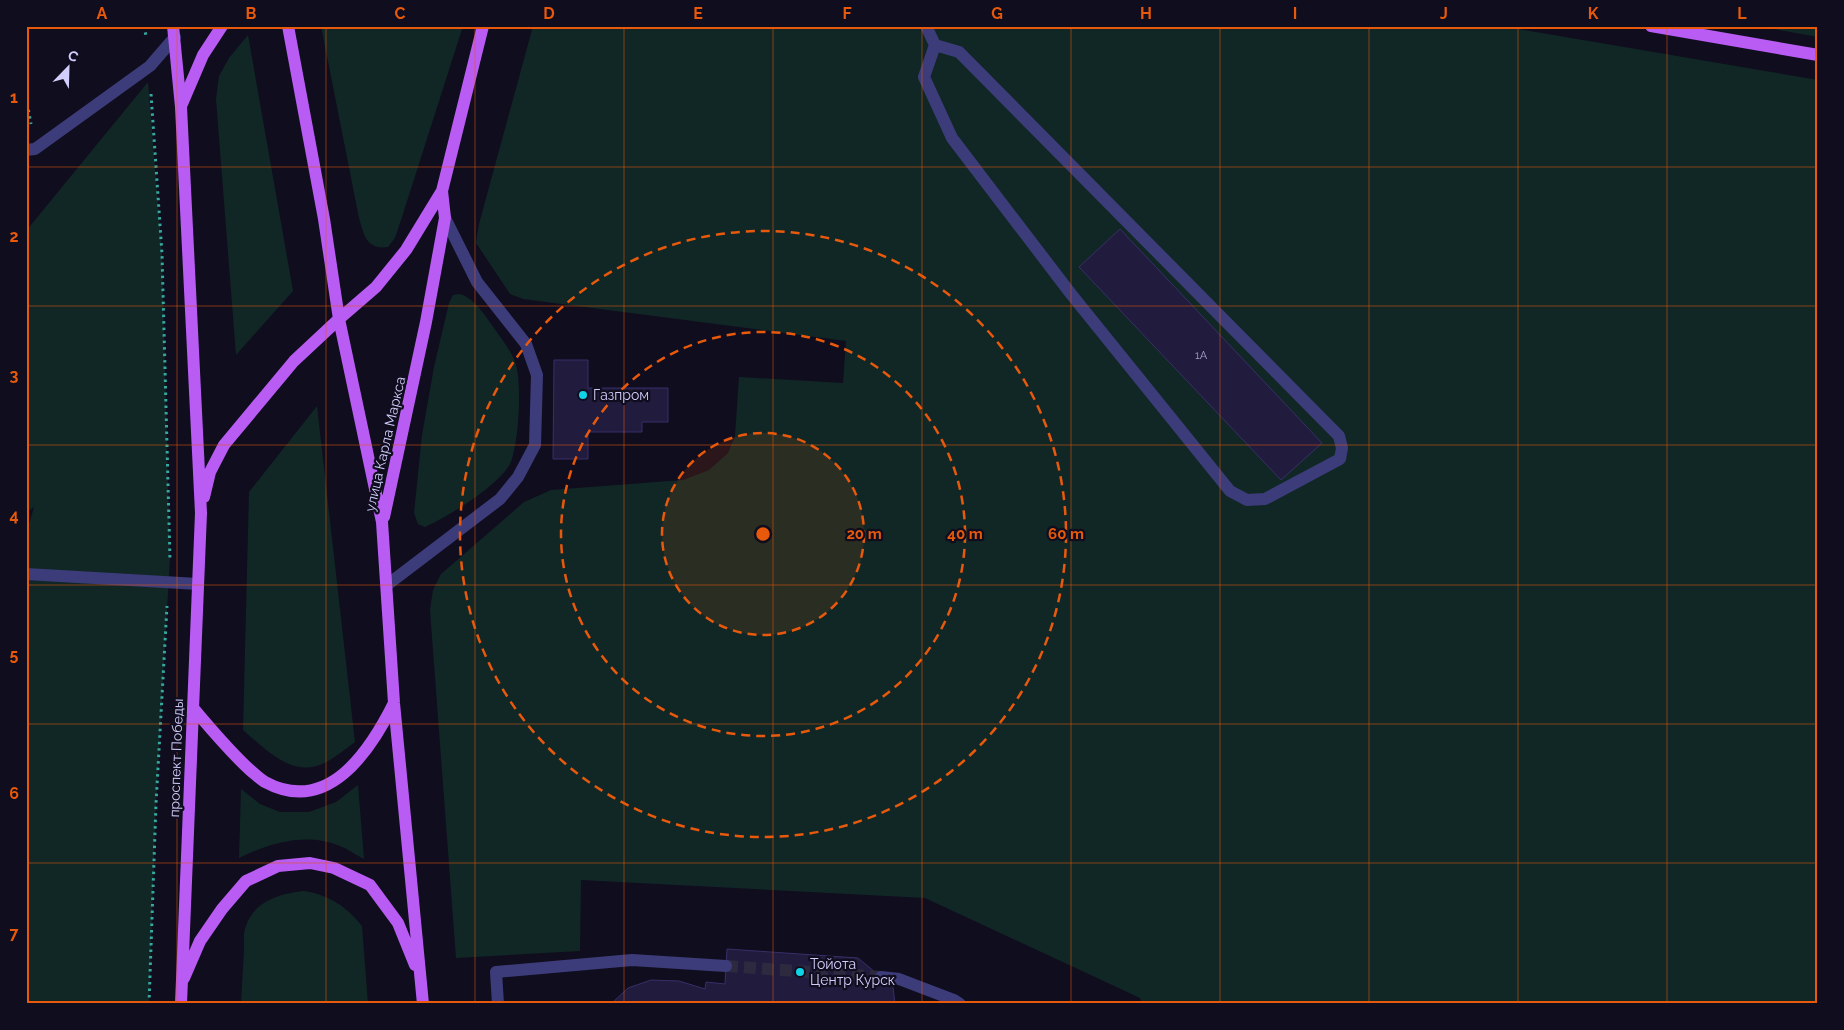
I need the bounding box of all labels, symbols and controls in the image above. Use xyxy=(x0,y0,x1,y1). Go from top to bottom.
text: A xyxy=(97,4,108,23)
text: B xyxy=(246,4,257,23)
text: C xyxy=(395,4,406,23)
text: D xyxy=(543,4,555,23)
text: E xyxy=(693,4,703,23)
text: F xyxy=(842,4,852,23)
text: G xyxy=(991,4,1003,23)
text: H xyxy=(1140,4,1152,23)
text: I xyxy=(1293,4,1297,23)
text: J xyxy=(1440,4,1448,23)
text: K xyxy=(1588,4,1599,23)
text: L xyxy=(1737,4,1747,23)
north arrow xyxy=(42,42,92,92)
text: С xyxy=(66,47,81,65)
text: 1 xyxy=(10,88,18,107)
text: 2 xyxy=(9,227,19,246)
house number: 1А xyxy=(1195,349,1208,362)
text: 3 xyxy=(10,366,19,385)
street label: улица Карла Маркса xyxy=(362,375,408,513)
place label: Газпром xyxy=(593,387,649,403)
marker: Газпром xyxy=(577,389,589,401)
text: 4 xyxy=(9,506,19,525)
centre of rings xyxy=(754,525,772,543)
text: 20 m xyxy=(846,525,882,543)
text: 40 m xyxy=(947,525,983,543)
text: 60 m xyxy=(1048,525,1084,543)
text: 5 xyxy=(10,645,19,664)
street label: проспект Победы xyxy=(166,698,186,818)
text: 6 xyxy=(9,784,19,803)
text: 7 xyxy=(10,924,19,943)
place label: Тойота Центр Курск xyxy=(810,956,895,988)
marker: Тойота Центр Курск xyxy=(794,966,806,978)

